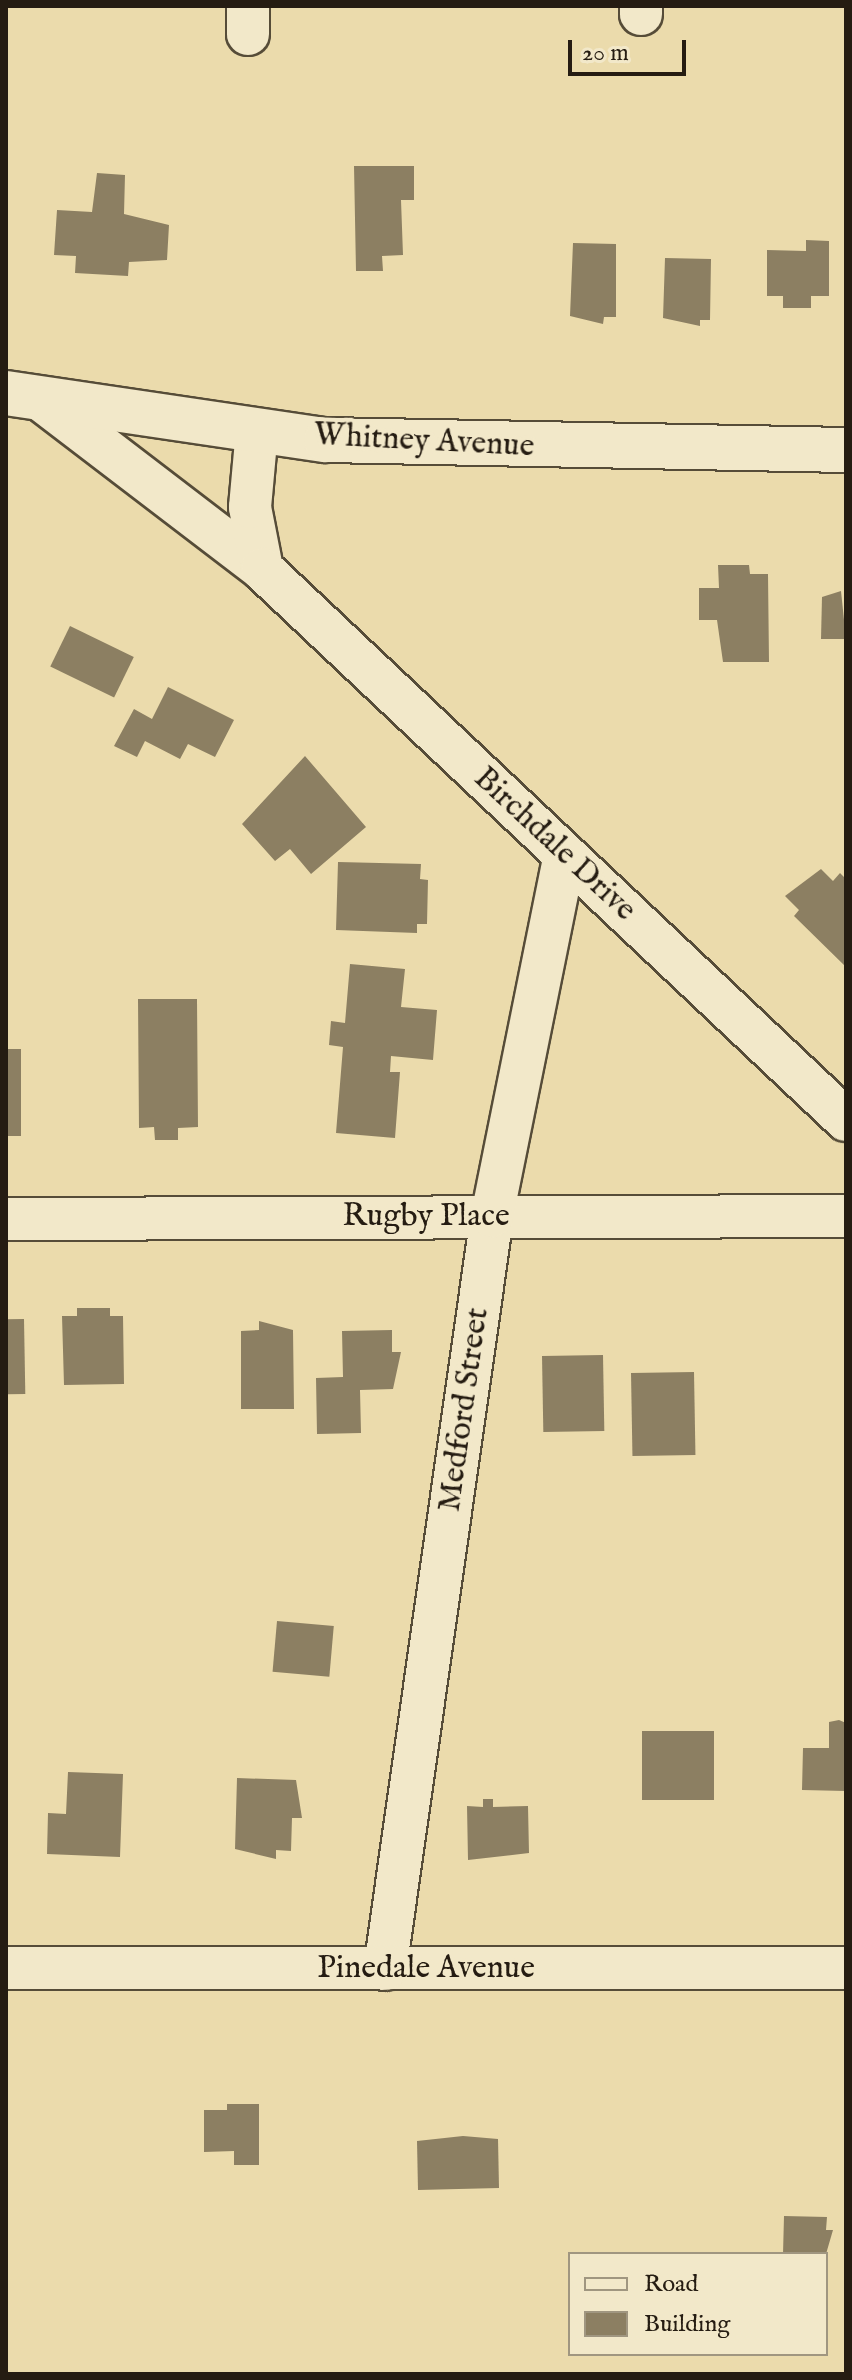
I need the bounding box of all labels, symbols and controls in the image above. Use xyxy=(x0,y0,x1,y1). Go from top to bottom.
scale bar xyxy=(572,24,690,74)
text: 20 m xyxy=(582,38,629,69)
street label: Whitney Avenue xyxy=(313,417,535,467)
street label: Birchdale Drive xyxy=(465,760,643,930)
street label: Rugby Place xyxy=(342,1198,510,1236)
street label: Medford Street xyxy=(432,1306,498,1514)
street label: Pinedale Avenue xyxy=(317,1950,535,1988)
legend xyxy=(568,2252,828,2356)
text: Road xyxy=(644,2269,698,2300)
text: Building xyxy=(644,2309,730,2340)

